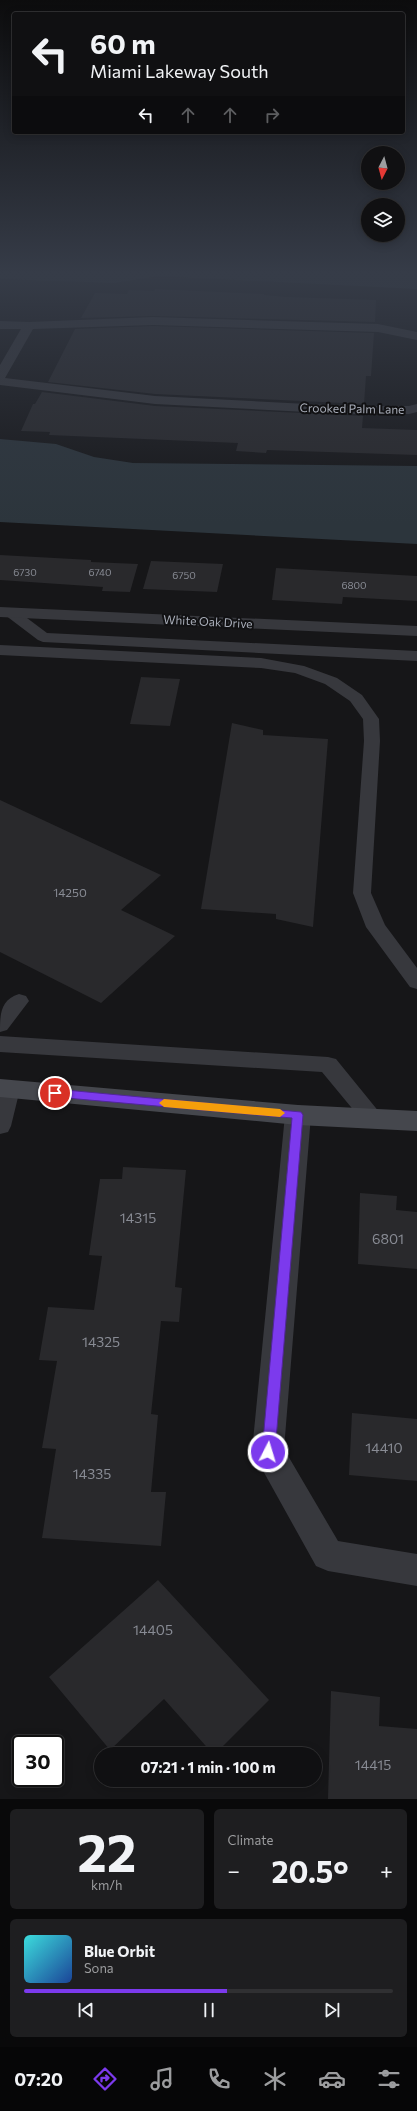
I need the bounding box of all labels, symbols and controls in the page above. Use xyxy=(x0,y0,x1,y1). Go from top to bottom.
text: 60 m xyxy=(90,26,156,60)
icon: left xyxy=(24,28,76,80)
text: Miami Lakeway South xyxy=(90,60,269,82)
icon: left xyxy=(135,104,157,126)
icon: ahead xyxy=(177,104,199,126)
icon: ahead xyxy=(219,104,241,126)
icon: right xyxy=(261,104,283,126)
north arrow xyxy=(361,146,405,190)
map controls xyxy=(361,146,405,242)
button: layers xyxy=(361,198,405,242)
street label: Crooked Palm Lane xyxy=(299,400,405,416)
house number: 6730 xyxy=(13,566,37,578)
house number: 6740 xyxy=(88,566,112,578)
house number: 6750 xyxy=(172,569,196,581)
house number: 6800 xyxy=(341,579,367,591)
street label: White Oak Drive xyxy=(163,612,253,630)
house number: 14250 xyxy=(53,885,87,899)
pin xyxy=(38,1076,72,1110)
icon: arrive xyxy=(44,1082,66,1104)
house number: 14315 xyxy=(120,1209,156,1226)
house number: 6801 xyxy=(372,1230,404,1247)
house number: 14325 xyxy=(82,1333,120,1350)
position arrow xyxy=(247,1431,289,1473)
house number: 14410 xyxy=(365,1439,403,1456)
house number: 14335 xyxy=(73,1465,111,1482)
house number: 14405 xyxy=(133,1621,173,1638)
speed limit sign: 30 xyxy=(12,1735,64,1787)
house number: 14415 xyxy=(355,1756,391,1773)
text: 07:21 · 1 min · 100 m xyxy=(140,1758,276,1776)
text: 22 xyxy=(77,1819,136,1883)
text: Climate xyxy=(228,1832,273,1848)
text: 20.5° xyxy=(272,1852,349,1889)
text: − xyxy=(228,1857,240,1884)
text: + xyxy=(380,1857,393,1884)
text: km/h xyxy=(91,1877,123,1893)
text: Blue Orbit xyxy=(84,1942,155,1960)
text: Sona xyxy=(84,1960,114,1976)
icon: previous xyxy=(75,1999,97,2021)
icon: pause xyxy=(198,1999,220,2021)
icon: next xyxy=(321,1999,343,2021)
icon: directions xyxy=(91,2065,119,2093)
icon: music xyxy=(148,2065,176,2093)
icon: phone xyxy=(205,2065,233,2093)
icon: climate xyxy=(261,2065,289,2093)
icon: car xyxy=(318,2065,346,2093)
icon: filters xyxy=(375,2065,403,2093)
text: 07:20 xyxy=(14,2068,63,2090)

